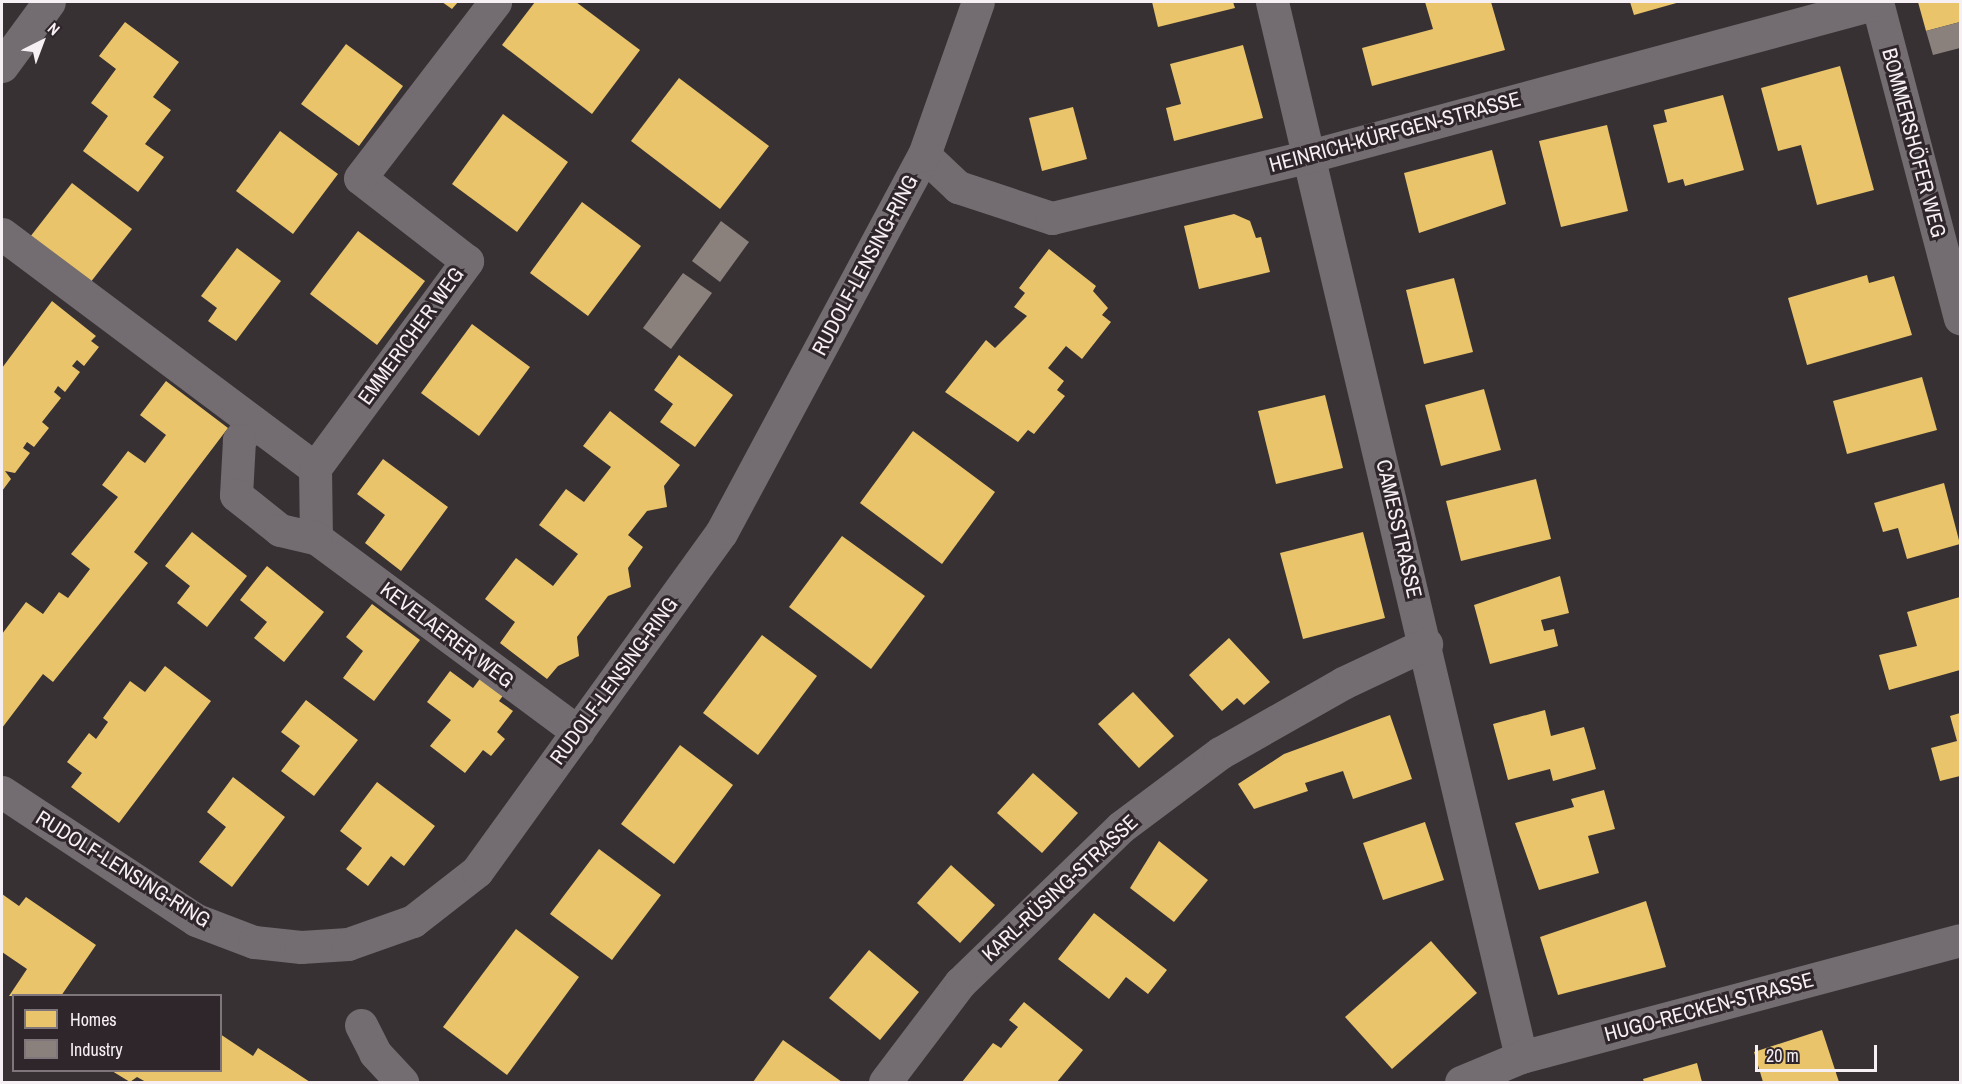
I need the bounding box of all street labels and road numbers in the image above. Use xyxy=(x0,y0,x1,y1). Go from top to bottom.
street label: BOMMERSHÖFER WEG xyxy=(1877,45,1951,241)
street label: HEINRICH-KÜRFGEN-STRASSE xyxy=(1267,86,1523,178)
street label: RUDOLF-LENSING-RING xyxy=(807,170,923,360)
street label: EMMERICHER WEG xyxy=(353,262,469,410)
street label: CAMESSTRASSE xyxy=(1371,457,1427,601)
street label: KEVELAERER WEG xyxy=(375,577,519,693)
street label: RUDOLF-LENSING-RING xyxy=(545,592,683,770)
street label: RUDOLF-LENSING-RING xyxy=(31,805,215,933)
street label: KARL-RÜSING-STRASSE xyxy=(977,809,1143,967)
street label: HUGO-RECKEN-STRASSE xyxy=(1602,967,1816,1047)

